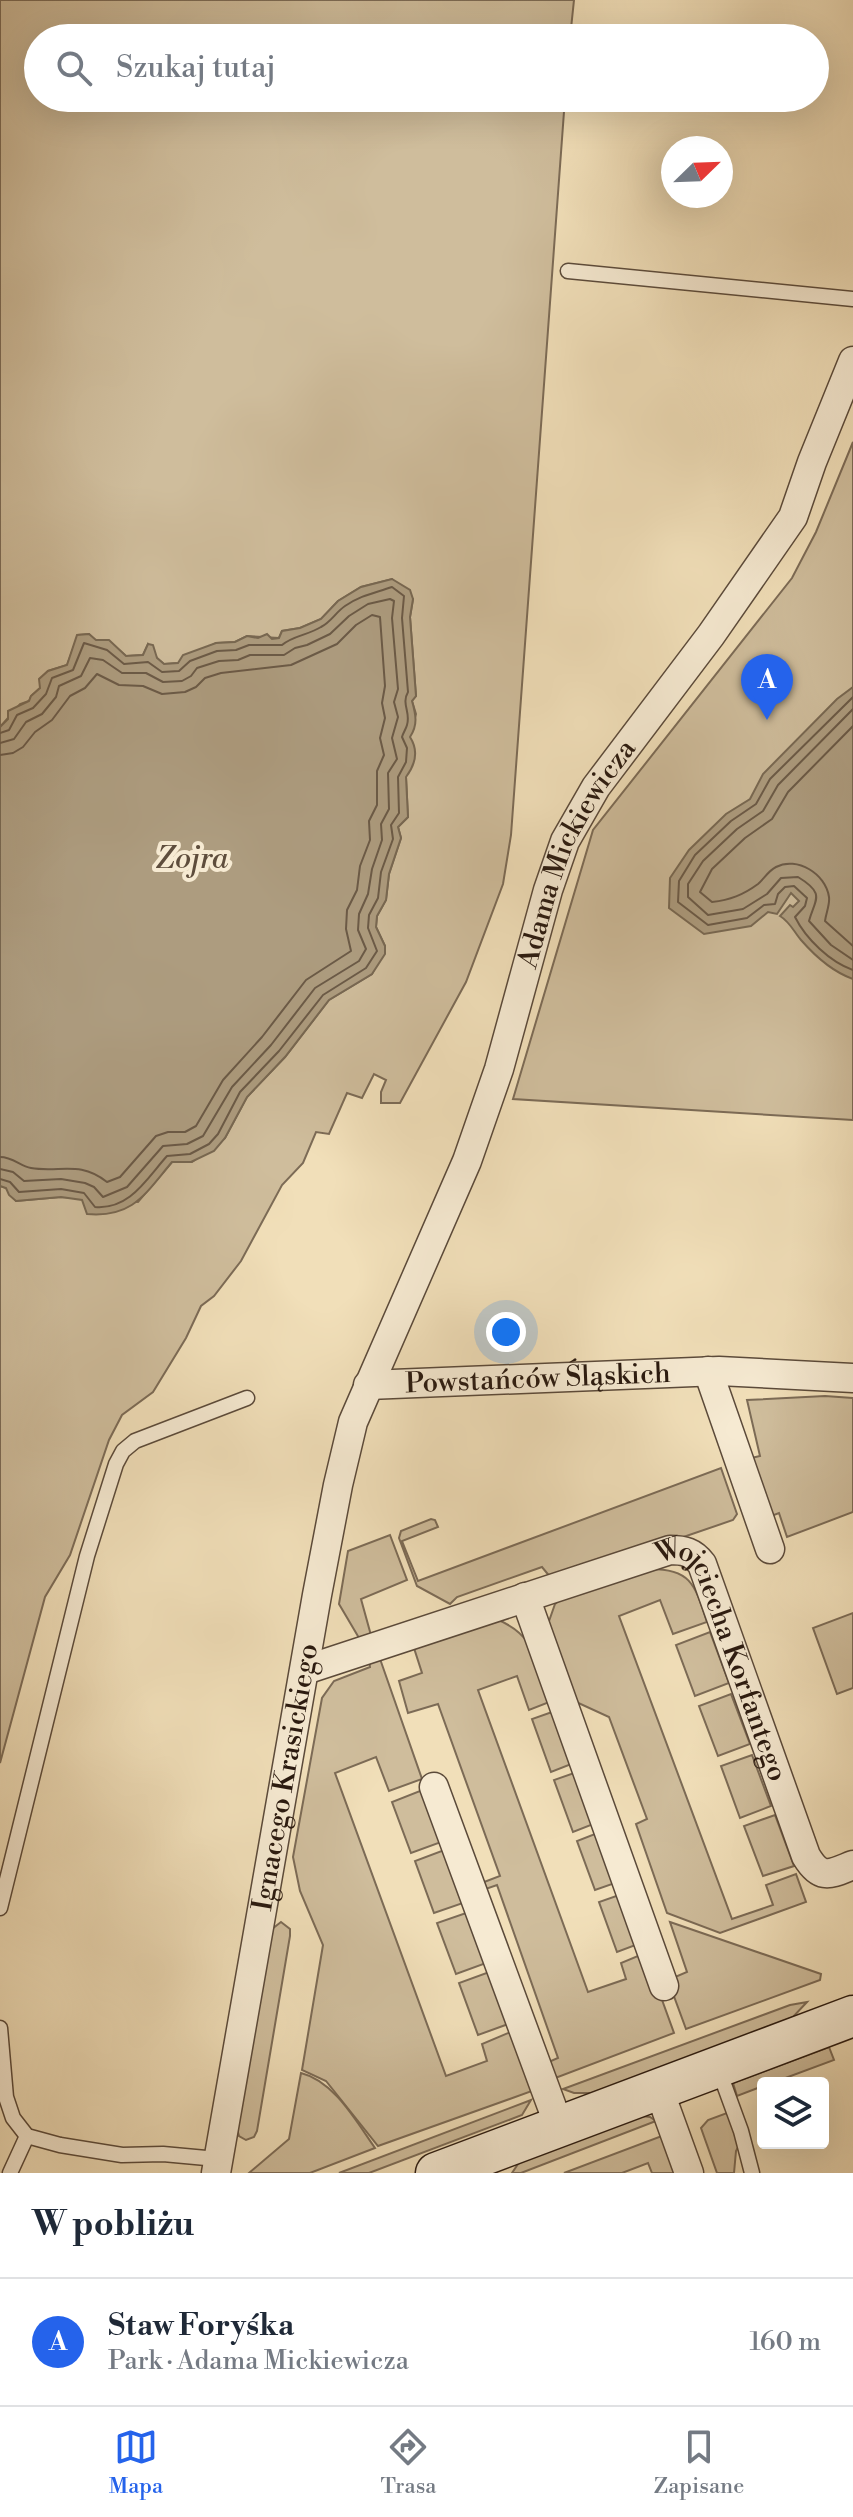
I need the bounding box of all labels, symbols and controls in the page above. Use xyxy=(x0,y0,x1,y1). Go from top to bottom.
search box xyxy=(24,24,829,112)
icon: search xyxy=(52,46,96,90)
text: Szukaj tutaj xyxy=(116,49,276,87)
north arrow xyxy=(661,136,733,208)
pin: A xyxy=(741,654,793,720)
street label: Adama Mickiewicza xyxy=(510,732,644,973)
water label: Zojra xyxy=(156,840,229,878)
your location xyxy=(486,1312,526,1352)
street label: Powstańców Śląskich xyxy=(404,1355,672,1401)
street label: Wojciecha Korfantego xyxy=(650,1529,795,1786)
street label: Ignacego Krasickiego xyxy=(245,1641,326,1913)
map controls xyxy=(757,2077,829,2149)
button: layers xyxy=(757,2077,829,2149)
text: W pobliżu xyxy=(32,2204,194,2246)
text: Staw Foryśka xyxy=(108,2307,294,2345)
text: A xyxy=(49,2326,67,2358)
text: 160 m xyxy=(750,2326,821,2358)
text: Park · Adama Mickiewicza xyxy=(108,2345,409,2377)
tab: Mapa xyxy=(109,2425,163,2500)
tab: Trasa xyxy=(381,2425,436,2500)
tab: Zapisane xyxy=(654,2425,744,2500)

